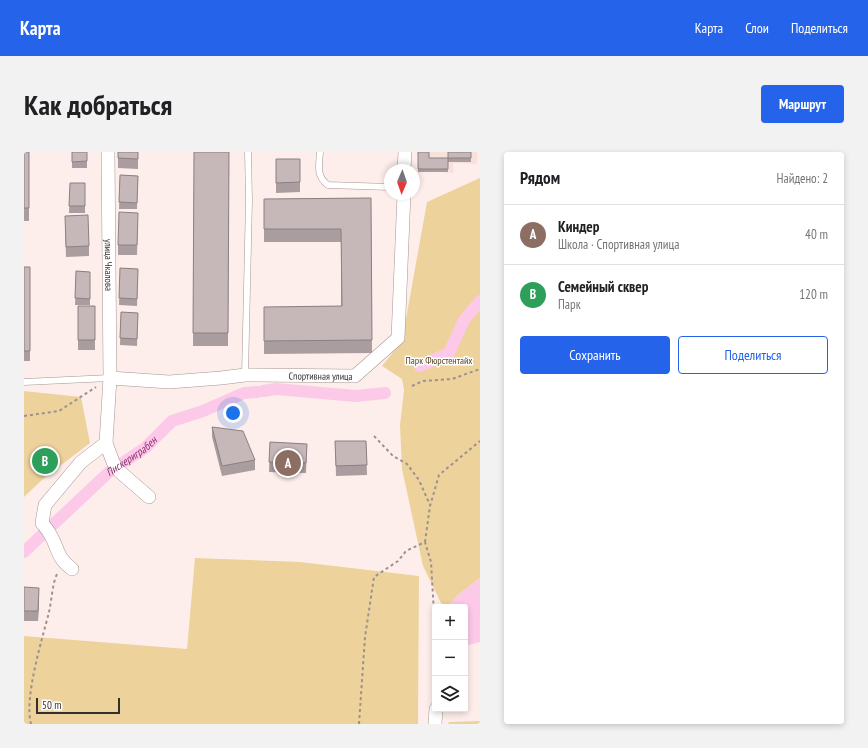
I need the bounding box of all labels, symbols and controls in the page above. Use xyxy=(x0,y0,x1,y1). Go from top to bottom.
text: Карта xyxy=(20,16,61,40)
text: Карта xyxy=(695,19,723,37)
text: Слои xyxy=(745,19,769,37)
text: Поделиться xyxy=(791,19,848,37)
button: Маршрут xyxy=(761,85,844,123)
text: Как добраться xyxy=(24,86,172,123)
north arrow xyxy=(384,164,420,200)
text: Рядом xyxy=(520,167,560,189)
text: Найдено: 2 xyxy=(777,170,828,187)
text: Киндер xyxy=(558,217,599,236)
text: A xyxy=(530,226,536,243)
text: 40 m xyxy=(805,226,828,243)
text: Школа · Спортивная улица xyxy=(558,236,679,253)
street label: улица Чкалова xyxy=(102,239,115,291)
text: Семейный сквер xyxy=(558,277,648,296)
text: B xyxy=(530,286,536,303)
text: 120 m xyxy=(799,286,828,303)
text: Парк xyxy=(558,296,581,313)
button: Сохранить xyxy=(520,336,670,374)
button: Поделиться xyxy=(678,336,828,374)
park label: Парк Фюрстентайх xyxy=(406,354,472,367)
street label: Спортивная улица xyxy=(288,369,353,383)
your location xyxy=(223,403,243,423)
water label: Пискериграбен xyxy=(103,432,161,479)
pin: B xyxy=(32,446,58,476)
pin: A xyxy=(275,448,301,478)
map controls xyxy=(432,604,468,712)
button: + xyxy=(432,604,468,640)
button: − xyxy=(432,640,468,676)
button: layers xyxy=(432,676,468,712)
scale bar xyxy=(36,696,120,715)
text: 50 m xyxy=(42,698,61,712)

